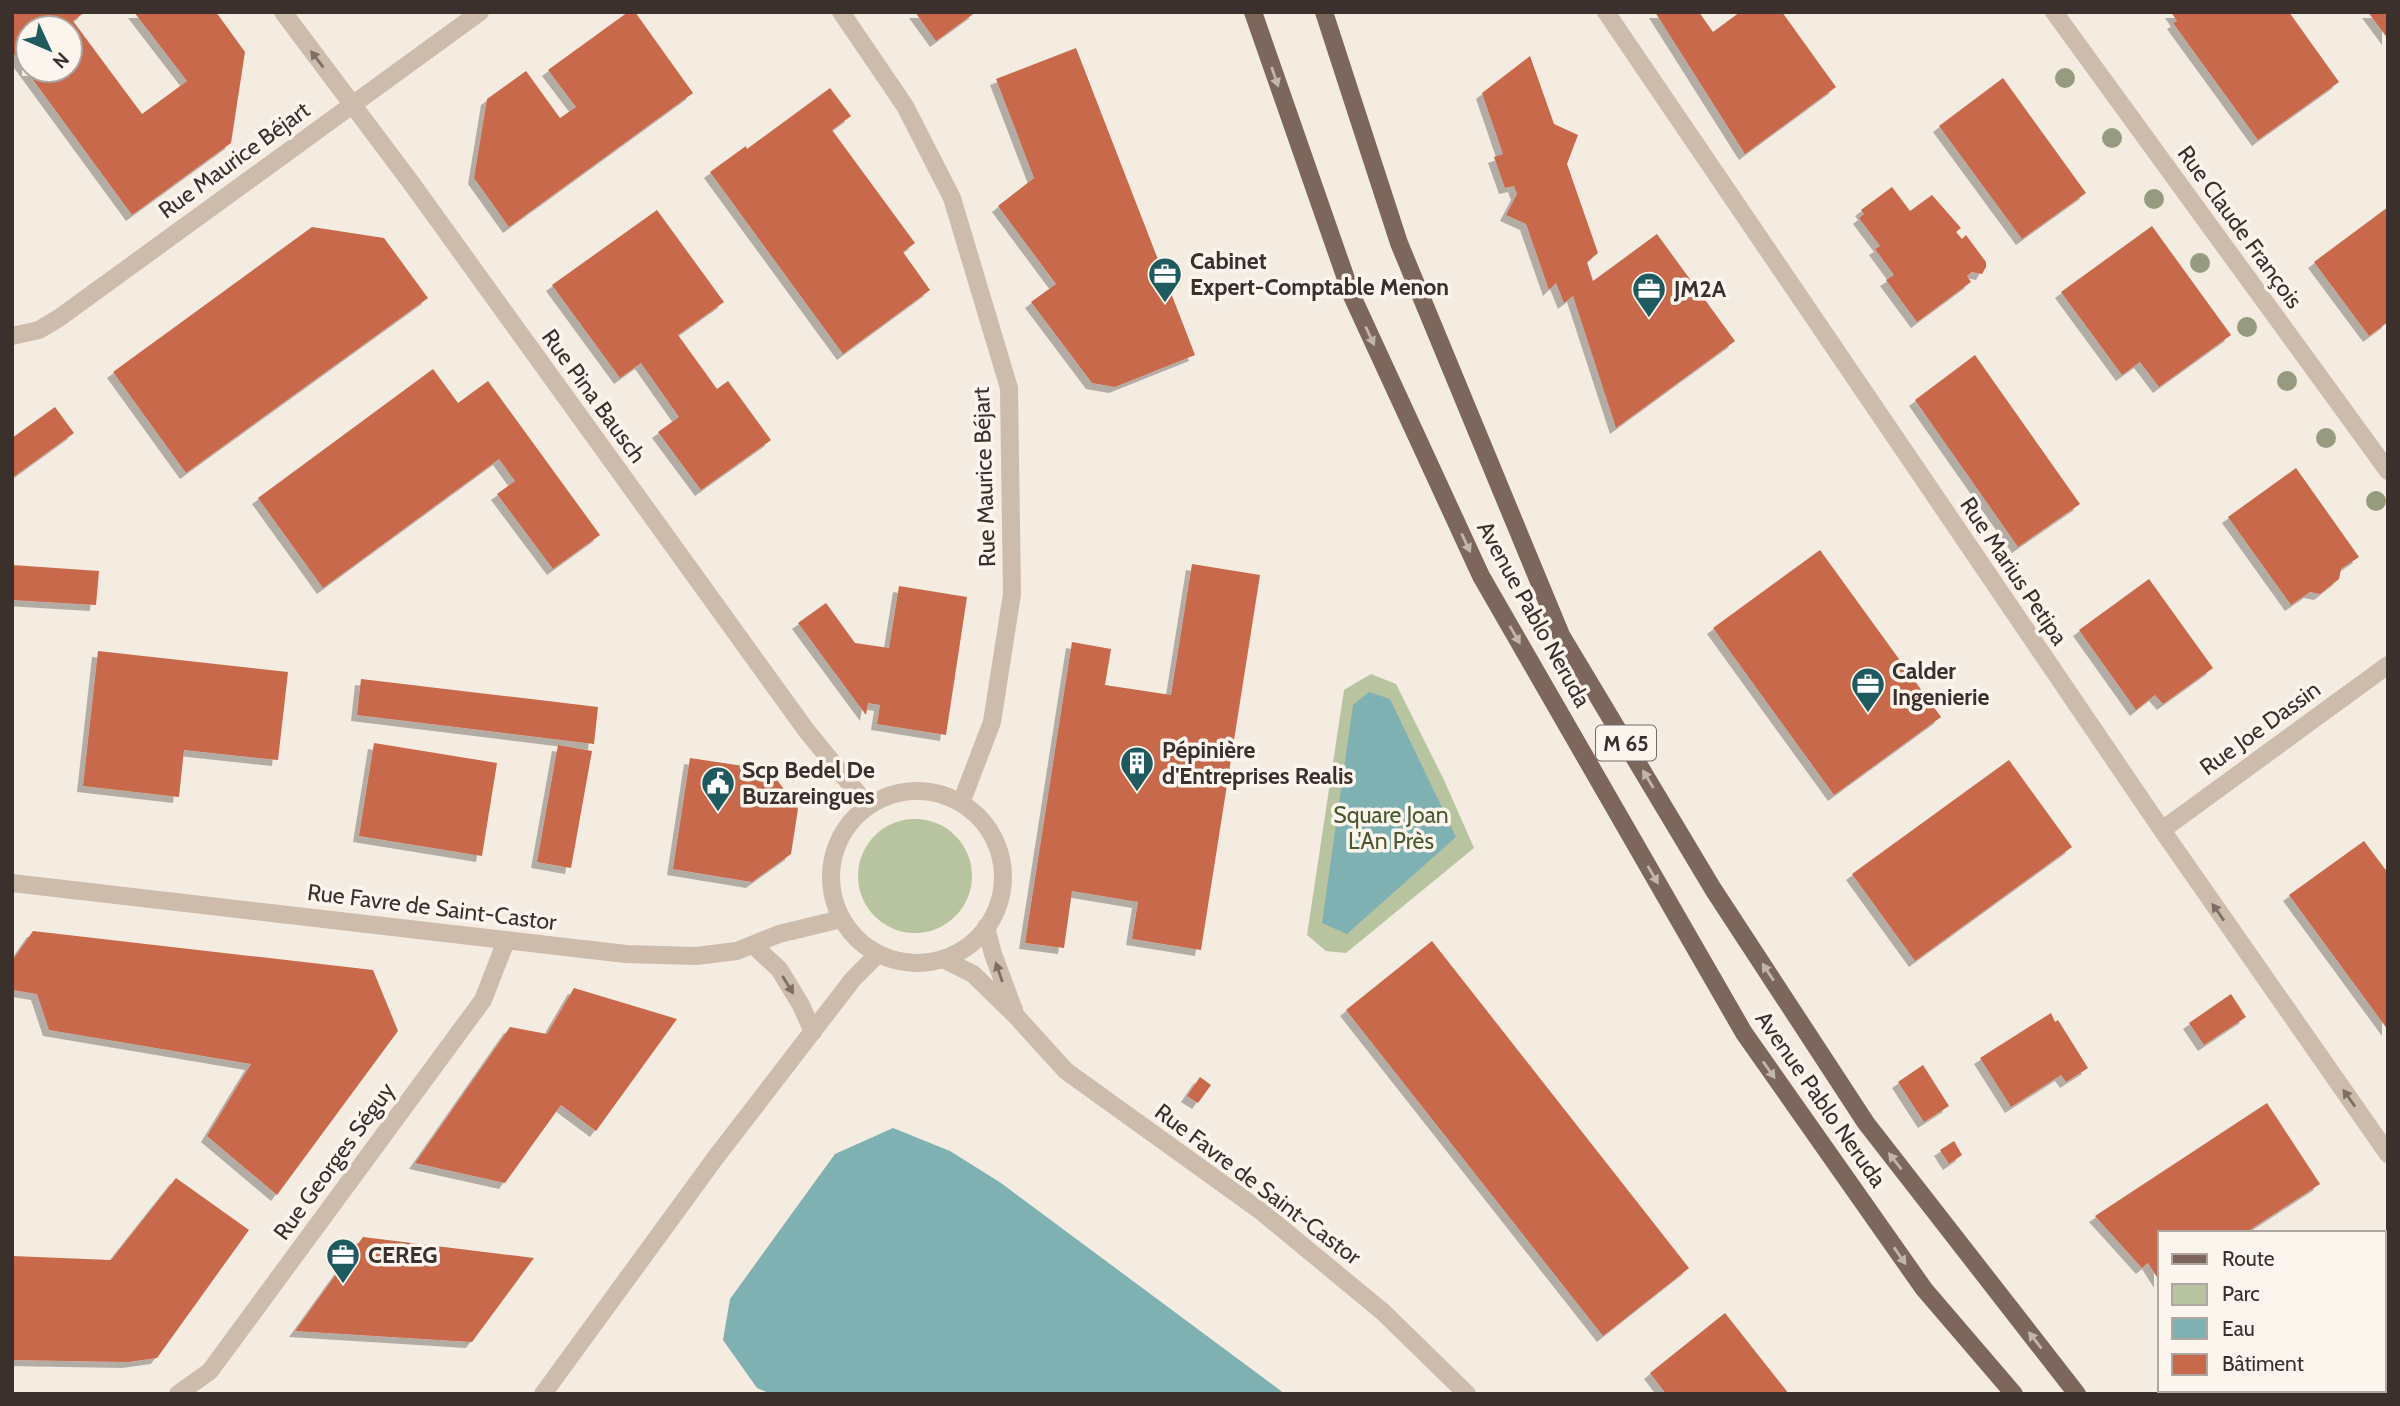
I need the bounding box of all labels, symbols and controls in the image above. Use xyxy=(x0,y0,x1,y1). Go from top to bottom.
north arrow xyxy=(14,14,84,84)
text: N xyxy=(48,48,74,73)
one-way arrow xyxy=(311,50,325,68)
one-way arrow xyxy=(1270,66,1281,87)
street label: Rue Maurice Béjart xyxy=(153,96,315,224)
street label: Rue Claude François xyxy=(2172,140,2308,314)
place label: Cabinet Expert-Comptable Menon xyxy=(1190,247,1449,301)
office icon: Cabinet Expert-Comptable Menon xyxy=(1146,255,1184,304)
office icon: JM2A xyxy=(1630,270,1668,319)
place label: JM2A xyxy=(1673,275,1727,303)
street label: Rue Pina Bausch xyxy=(536,324,652,468)
one-way arrow xyxy=(1365,326,1376,346)
street label: Rue Maurice Béjart xyxy=(967,386,1001,567)
street label: Rue Marius Petipa xyxy=(1954,492,2074,650)
street label: Avenue Pablo Neruda xyxy=(1471,516,1597,712)
one-way arrow xyxy=(1461,532,1472,553)
one-way arrow xyxy=(1509,625,1521,644)
place label: Calder Ingenierie xyxy=(1892,657,1989,711)
office icon: Calder Ingenierie xyxy=(1849,665,1887,714)
street label: Rue Joe Dassin xyxy=(2194,675,2326,781)
road number: M 65 xyxy=(1596,726,1656,760)
place label: Pépinière d'Entreprises Realis xyxy=(1162,736,1354,790)
building icon: Pépinière d'Entreprises Realis xyxy=(1118,744,1156,793)
place label: Scp Bedel De Buzareingues xyxy=(742,756,875,810)
public building icon: Scp Bedel De Buzareingues xyxy=(699,764,737,813)
one-way arrow xyxy=(1641,770,1654,789)
park label: Square Joan L'An Près xyxy=(1333,801,1449,855)
one-way arrow xyxy=(1646,865,1659,884)
street label: Rue Favre de Saint-Castor xyxy=(306,878,559,936)
one-way arrow xyxy=(2211,903,2225,921)
one-way arrow xyxy=(993,962,1004,983)
one-way arrow xyxy=(1762,963,1775,982)
one-way arrow xyxy=(782,975,795,994)
street label: Avenue Pablo Neruda xyxy=(1750,1006,1892,1192)
one-way arrow xyxy=(1762,1061,1776,1079)
street label: Rue Georges Séguy xyxy=(267,1077,401,1245)
one-way arrow xyxy=(2342,1089,2356,1107)
street label: Rue Favre de Saint-Castor xyxy=(1149,1097,1367,1271)
one-way arrow xyxy=(1888,1152,1903,1170)
legend xyxy=(2158,1231,2386,1392)
office icon: CEREG xyxy=(324,1236,362,1285)
place label: CEREG xyxy=(368,1241,438,1269)
text: Route xyxy=(2222,1246,2275,1271)
one-way arrow xyxy=(1893,1247,1907,1265)
text: Parc xyxy=(2222,1281,2260,1306)
text: Eau xyxy=(2222,1316,2255,1341)
one-way arrow xyxy=(2029,1331,2043,1349)
text: Bâtiment xyxy=(2222,1351,2304,1376)

